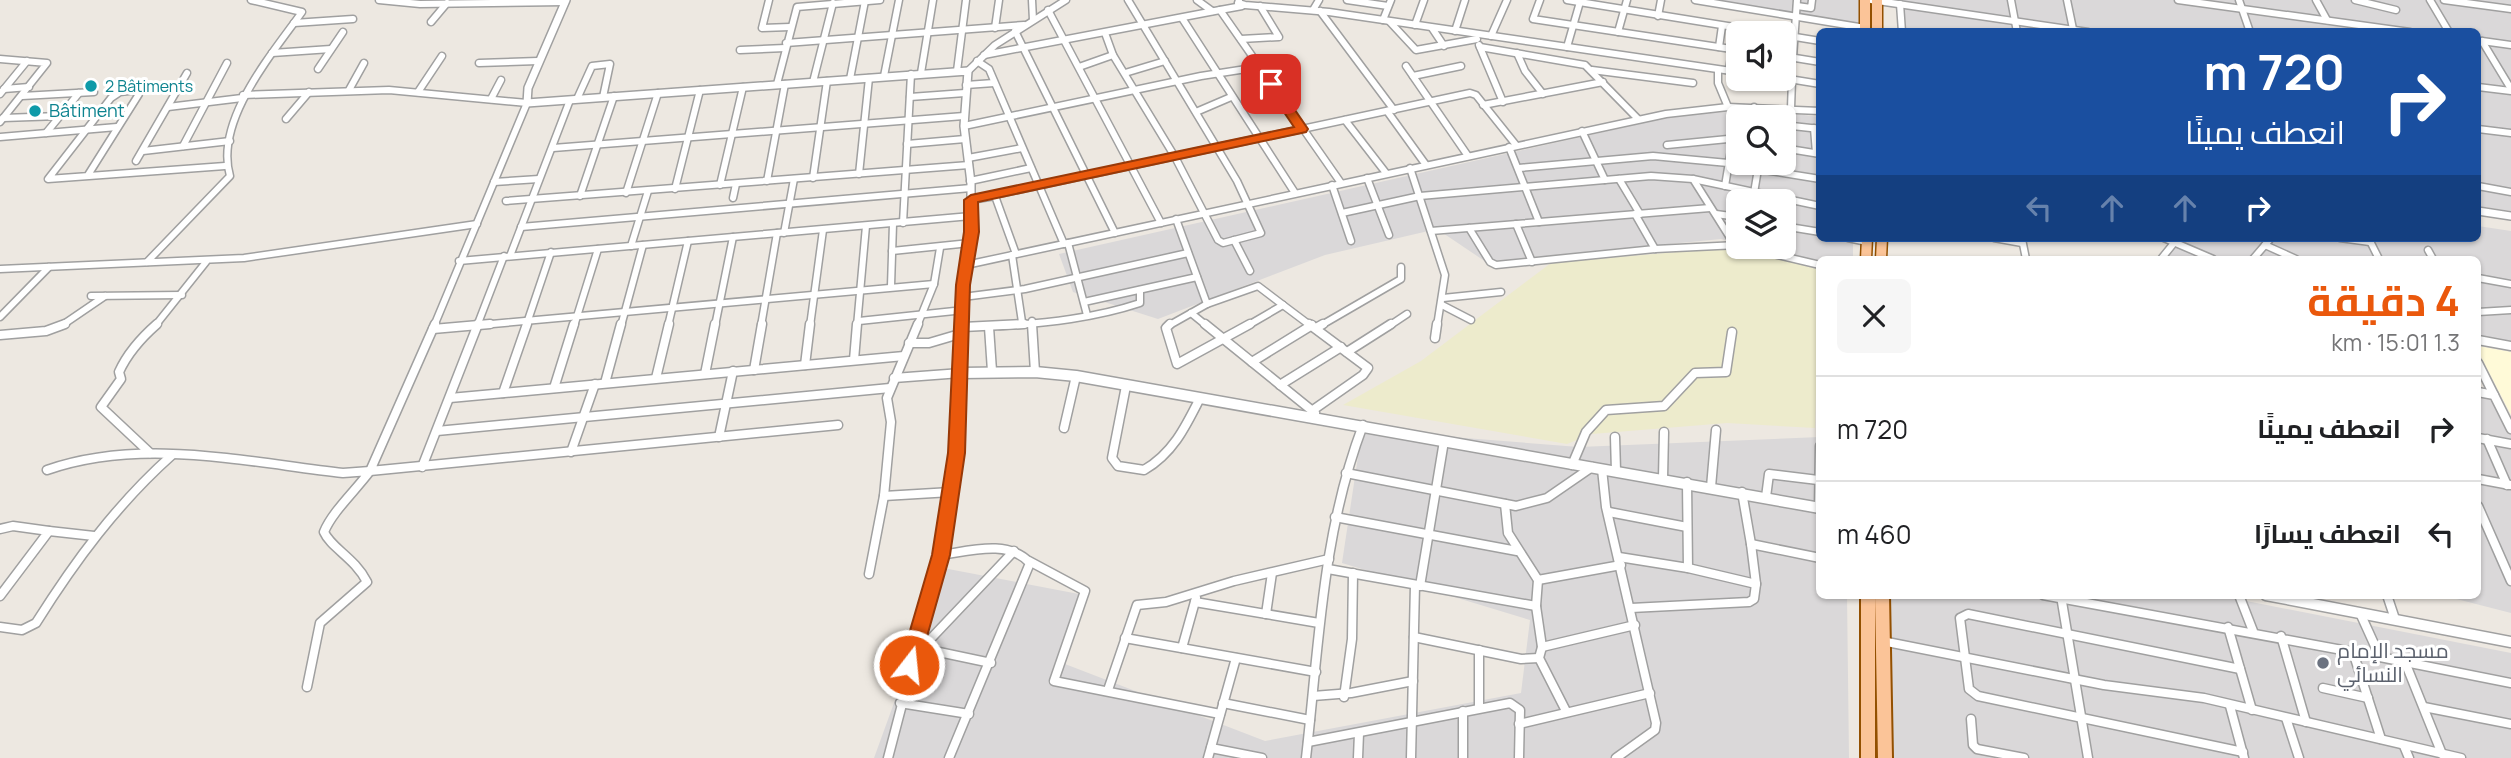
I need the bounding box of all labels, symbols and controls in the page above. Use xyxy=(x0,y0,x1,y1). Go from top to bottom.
map controls xyxy=(1726,21,1796,259)
button: sound xyxy=(1726,21,1796,91)
text: 720 m xyxy=(2204,38,2345,105)
pin xyxy=(1241,54,1301,114)
icon: right xyxy=(2369,56,2460,147)
icon: arrive xyxy=(1252,65,1290,103)
place label: 2 Bâtiments xyxy=(105,75,193,97)
marker: 2 Bâtiments xyxy=(83,78,99,94)
place label: Bâtiment xyxy=(49,98,125,122)
marker: Bâtiment xyxy=(27,103,43,119)
button: search xyxy=(1726,105,1796,175)
text: انعطف يمينًا xyxy=(2185,110,2345,154)
button: layers xyxy=(1726,189,1796,259)
icon: left xyxy=(2020,189,2058,227)
icon: ahead xyxy=(2093,189,2131,227)
icon: ahead xyxy=(2166,189,2204,227)
icon: right xyxy=(2239,189,2277,227)
text: 4 دقيقة xyxy=(2307,271,2460,329)
button: close xyxy=(1837,279,1911,353)
text: 1.3 km · 15:01 xyxy=(2331,326,2460,358)
text: انعطف يمينًا xyxy=(2257,410,2401,446)
icon: right xyxy=(2422,410,2460,448)
text: 720 m xyxy=(1837,411,1908,447)
text: انعطف يسارًا xyxy=(2254,515,2401,551)
icon: left xyxy=(2422,515,2460,553)
text: 460 m xyxy=(1837,516,1912,552)
position arrow xyxy=(872,628,946,702)
place label: مسجد الإمام النسائي xyxy=(2337,636,2449,691)
marker: مسجد الإمام النسائي xyxy=(2315,655,2331,671)

